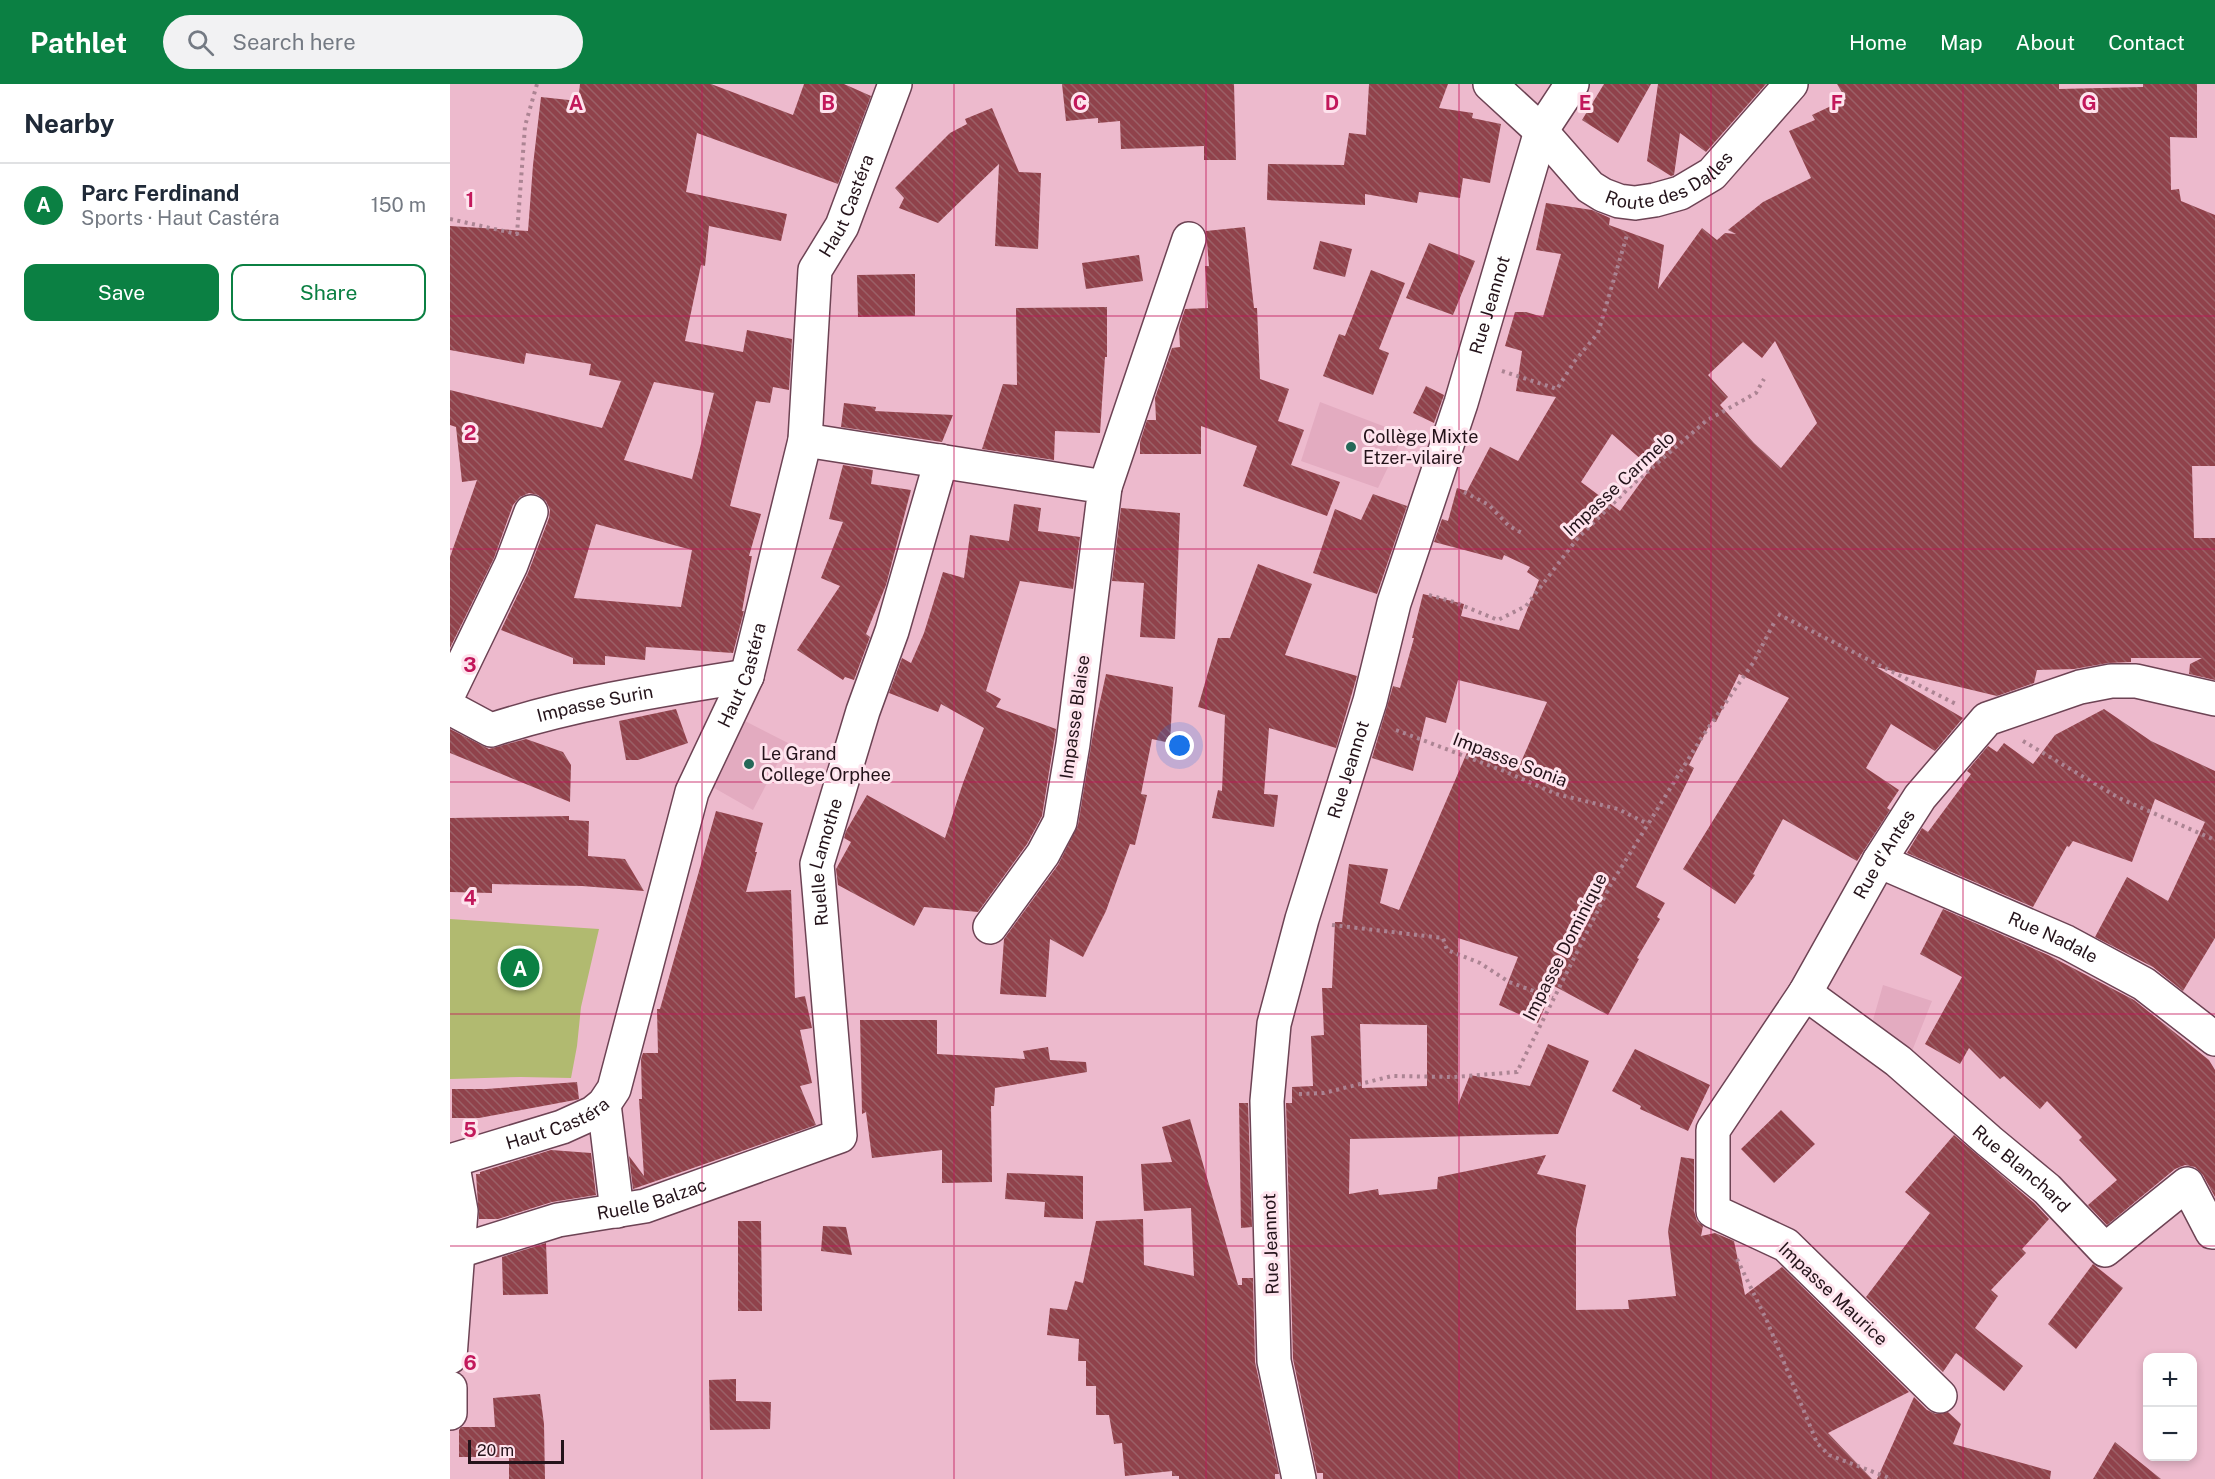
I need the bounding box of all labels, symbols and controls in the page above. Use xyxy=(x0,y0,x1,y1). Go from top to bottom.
search box xyxy=(163,15,583,69)
text: Pathlet xyxy=(30,26,127,59)
icon: search xyxy=(184,26,217,59)
text: Search here xyxy=(232,29,356,55)
text: Home xyxy=(1849,30,1907,55)
text: Map xyxy=(1940,30,1983,55)
text: About xyxy=(2016,30,2075,55)
text: Contact xyxy=(2108,30,2185,55)
text: A xyxy=(569,91,583,115)
text: B xyxy=(821,91,835,115)
text: C xyxy=(1073,91,1087,115)
text: D xyxy=(1325,91,1339,115)
text: E xyxy=(1579,91,1591,115)
text: F xyxy=(1831,91,1843,115)
text: G xyxy=(2081,91,2097,115)
text: Nearby xyxy=(24,108,114,139)
street label: Route des Dalles xyxy=(1602,147,1737,213)
street label: Haut Castéra xyxy=(814,151,878,261)
text: Parc Ferdinand xyxy=(81,180,240,206)
text: 1 xyxy=(466,188,474,212)
text: A xyxy=(36,193,51,217)
text: 150 m xyxy=(371,193,426,217)
text: Sports · Haut Castéra xyxy=(81,206,280,230)
street label: Rue Jeannot xyxy=(1465,253,1514,357)
button: Save xyxy=(24,264,219,321)
button: Share xyxy=(231,264,426,321)
text: 2 xyxy=(464,421,476,445)
place label: Collège Mixte Etzer-vilaire xyxy=(1363,426,1478,468)
street label: Impasse Carmelo xyxy=(1559,427,1678,540)
marker: Collège Mixte Etzer-vilaire xyxy=(1344,440,1358,454)
street label: Haut Castéra xyxy=(713,621,770,731)
text: 3 xyxy=(463,653,477,677)
street label: Impasse Blaise xyxy=(1055,654,1094,780)
street label: Impasse Surin xyxy=(534,681,655,726)
street label: Rue Jeannot xyxy=(1323,718,1373,821)
street label: Impasse Sonia xyxy=(1450,728,1570,791)
your location xyxy=(1165,731,1194,760)
place label: Le Grand College Orphee xyxy=(761,743,891,785)
marker: Le Grand College Orphee xyxy=(742,757,756,771)
street label: Ruelle Lamothe xyxy=(805,796,846,927)
street label: Rue d'Antes xyxy=(1849,806,1919,902)
street label: Impasse Dominique xyxy=(1518,869,1611,1024)
text: 4 xyxy=(463,886,477,910)
street label: Rue Nadale xyxy=(2005,907,2102,967)
pin: A xyxy=(500,946,540,990)
street label: Haut Castéra xyxy=(503,1093,613,1153)
text: 5 xyxy=(463,1118,477,1142)
street label: Rue Blanchard xyxy=(1968,1120,2075,1217)
street label: Ruelle Balzac xyxy=(595,1174,709,1224)
street label: Rue Jeannot xyxy=(1258,1193,1283,1295)
street label: Impasse Maurice xyxy=(1774,1238,1892,1350)
text: 6 xyxy=(463,1351,477,1375)
map controls xyxy=(2143,1353,2197,1461)
button: + xyxy=(2143,1353,2197,1407)
button: − xyxy=(2143,1407,2197,1461)
scale bar xyxy=(468,1437,564,1464)
text: 20 m xyxy=(477,1441,514,1460)

